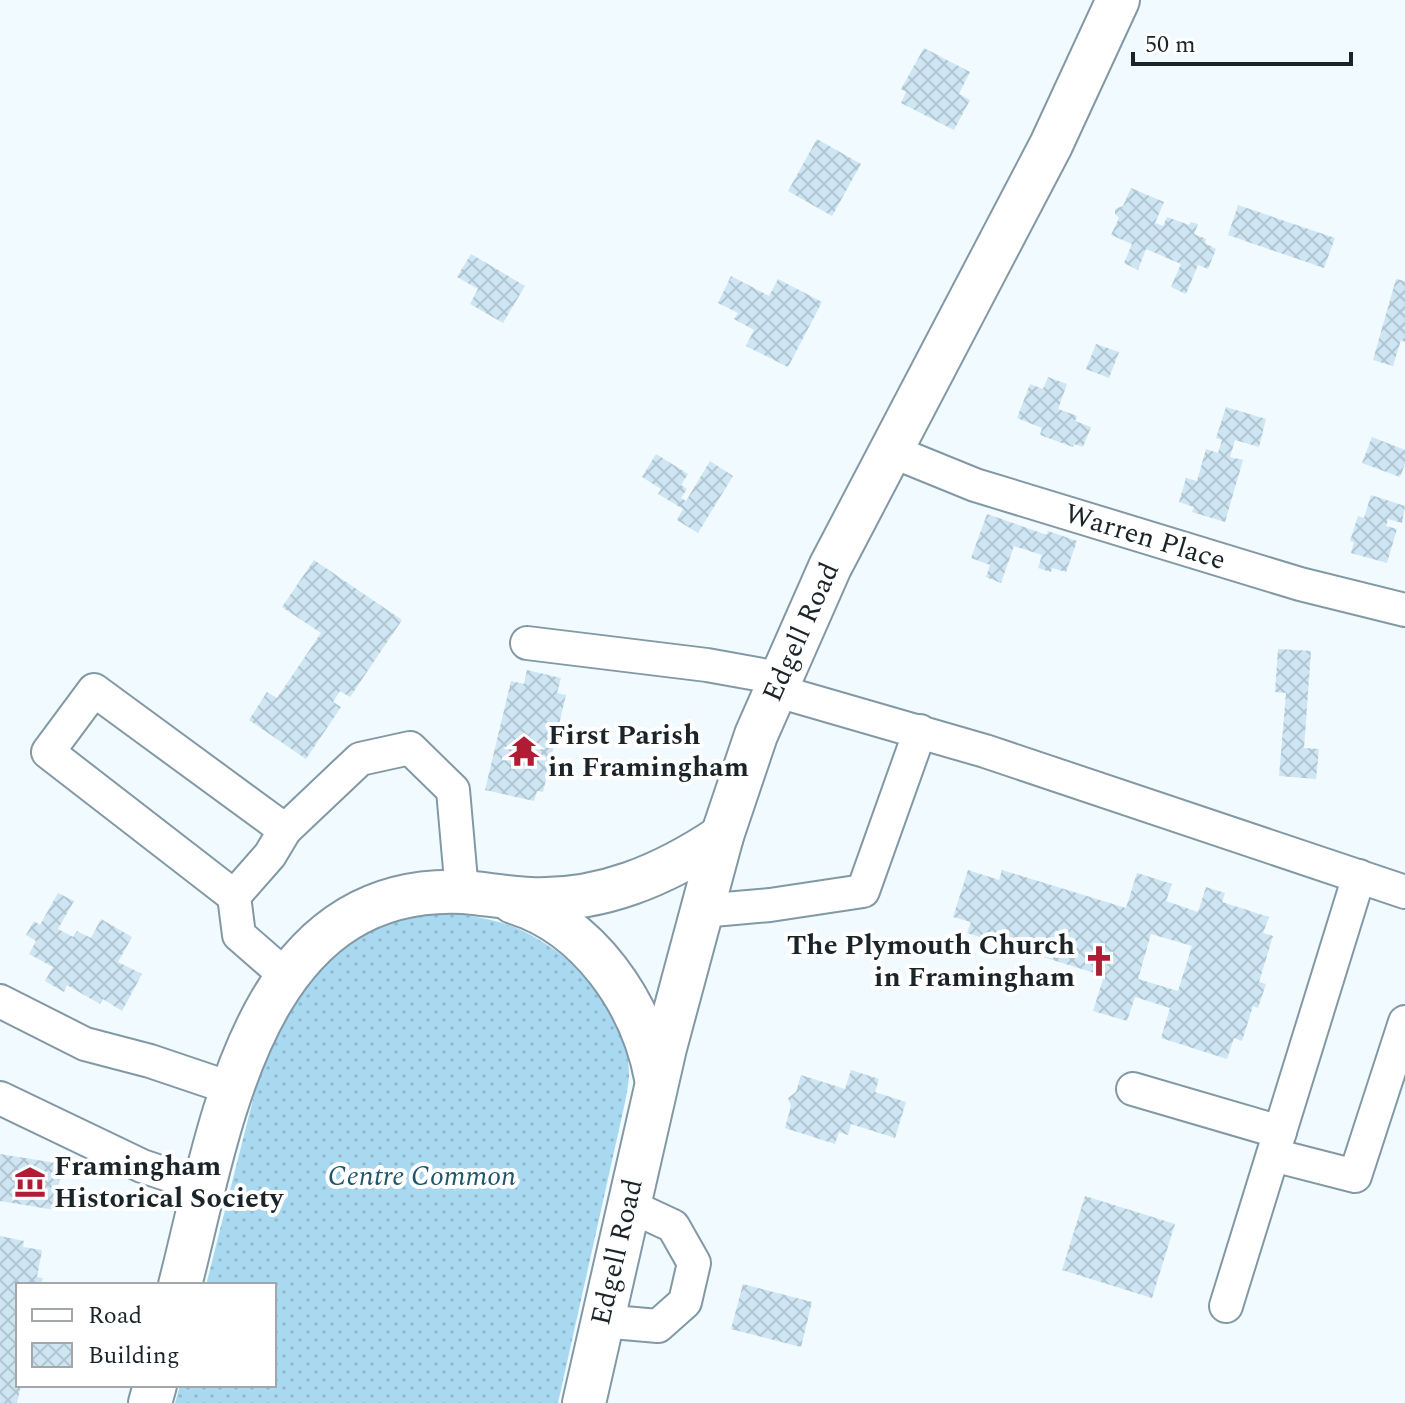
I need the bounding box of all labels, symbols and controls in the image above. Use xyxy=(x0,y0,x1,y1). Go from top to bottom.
scale bar xyxy=(1133,16,1351,66)
text: 50 m xyxy=(1145,27,1196,63)
street label: Warren Place xyxy=(1059,492,1231,582)
street label: Edgell Road xyxy=(751,555,851,709)
place label: First Parish in Framingham xyxy=(548,714,749,789)
temple icon: First Parish in Framingham xyxy=(507,734,541,768)
place label: The Plymouth Church in Framingham xyxy=(787,924,1075,999)
church icon: The Plymouth Church in Framingham xyxy=(1082,944,1116,978)
place label: Framingham Historical Society xyxy=(54,1145,285,1220)
park label: Centre Common xyxy=(328,1155,516,1198)
museum icon: Framingham Historical Society xyxy=(13,1165,47,1199)
street label: Edgell Road xyxy=(579,1175,655,1329)
legend xyxy=(16,1283,276,1387)
text: Road xyxy=(88,1298,142,1334)
text: Building xyxy=(88,1338,180,1374)

